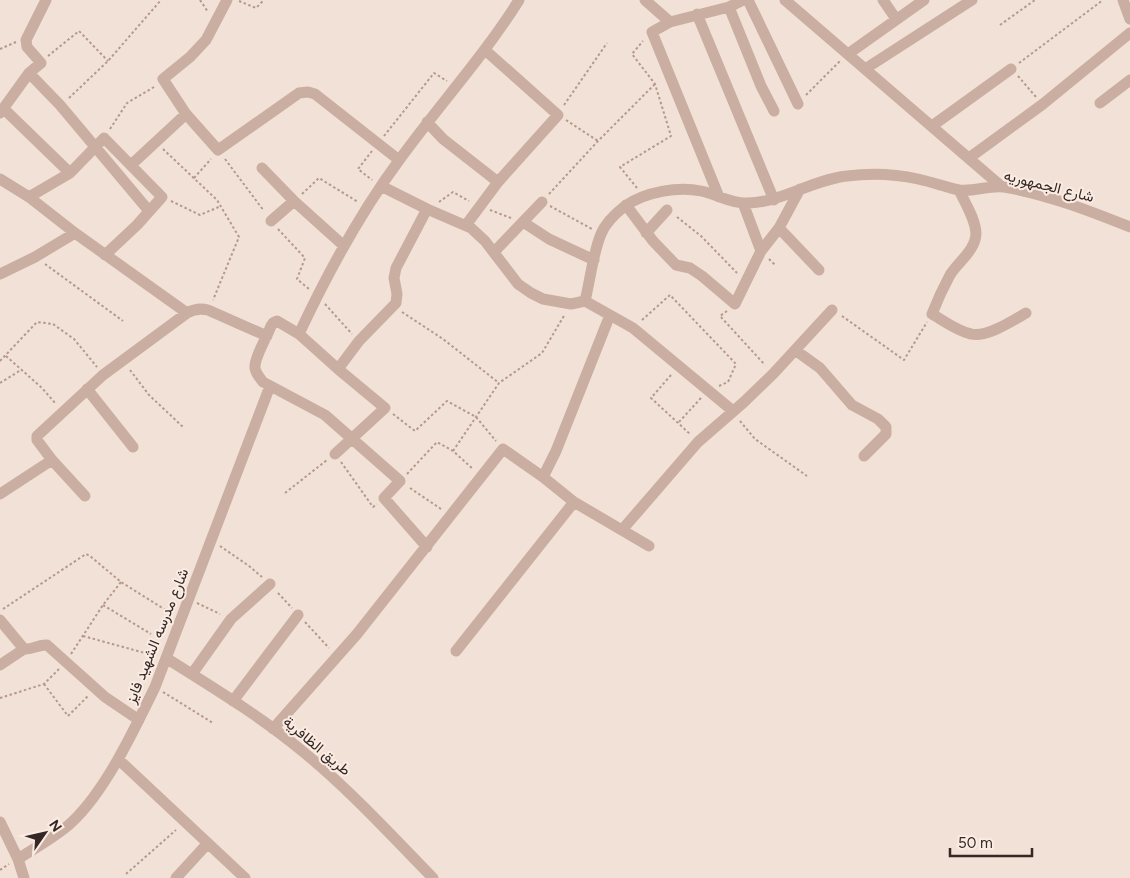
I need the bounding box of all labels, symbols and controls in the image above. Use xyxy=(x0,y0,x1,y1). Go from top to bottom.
street label: شارع الجمهوريه xyxy=(1002,166,1096,208)
street label: شارع مدرسه الشهيد فايز xyxy=(121,566,194,708)
street label: طريق الظافرية xyxy=(279,713,355,780)
north arrow xyxy=(20,808,70,858)
text: N xyxy=(45,817,65,835)
scale bar xyxy=(950,826,1032,858)
text: 50 m xyxy=(958,834,993,852)

